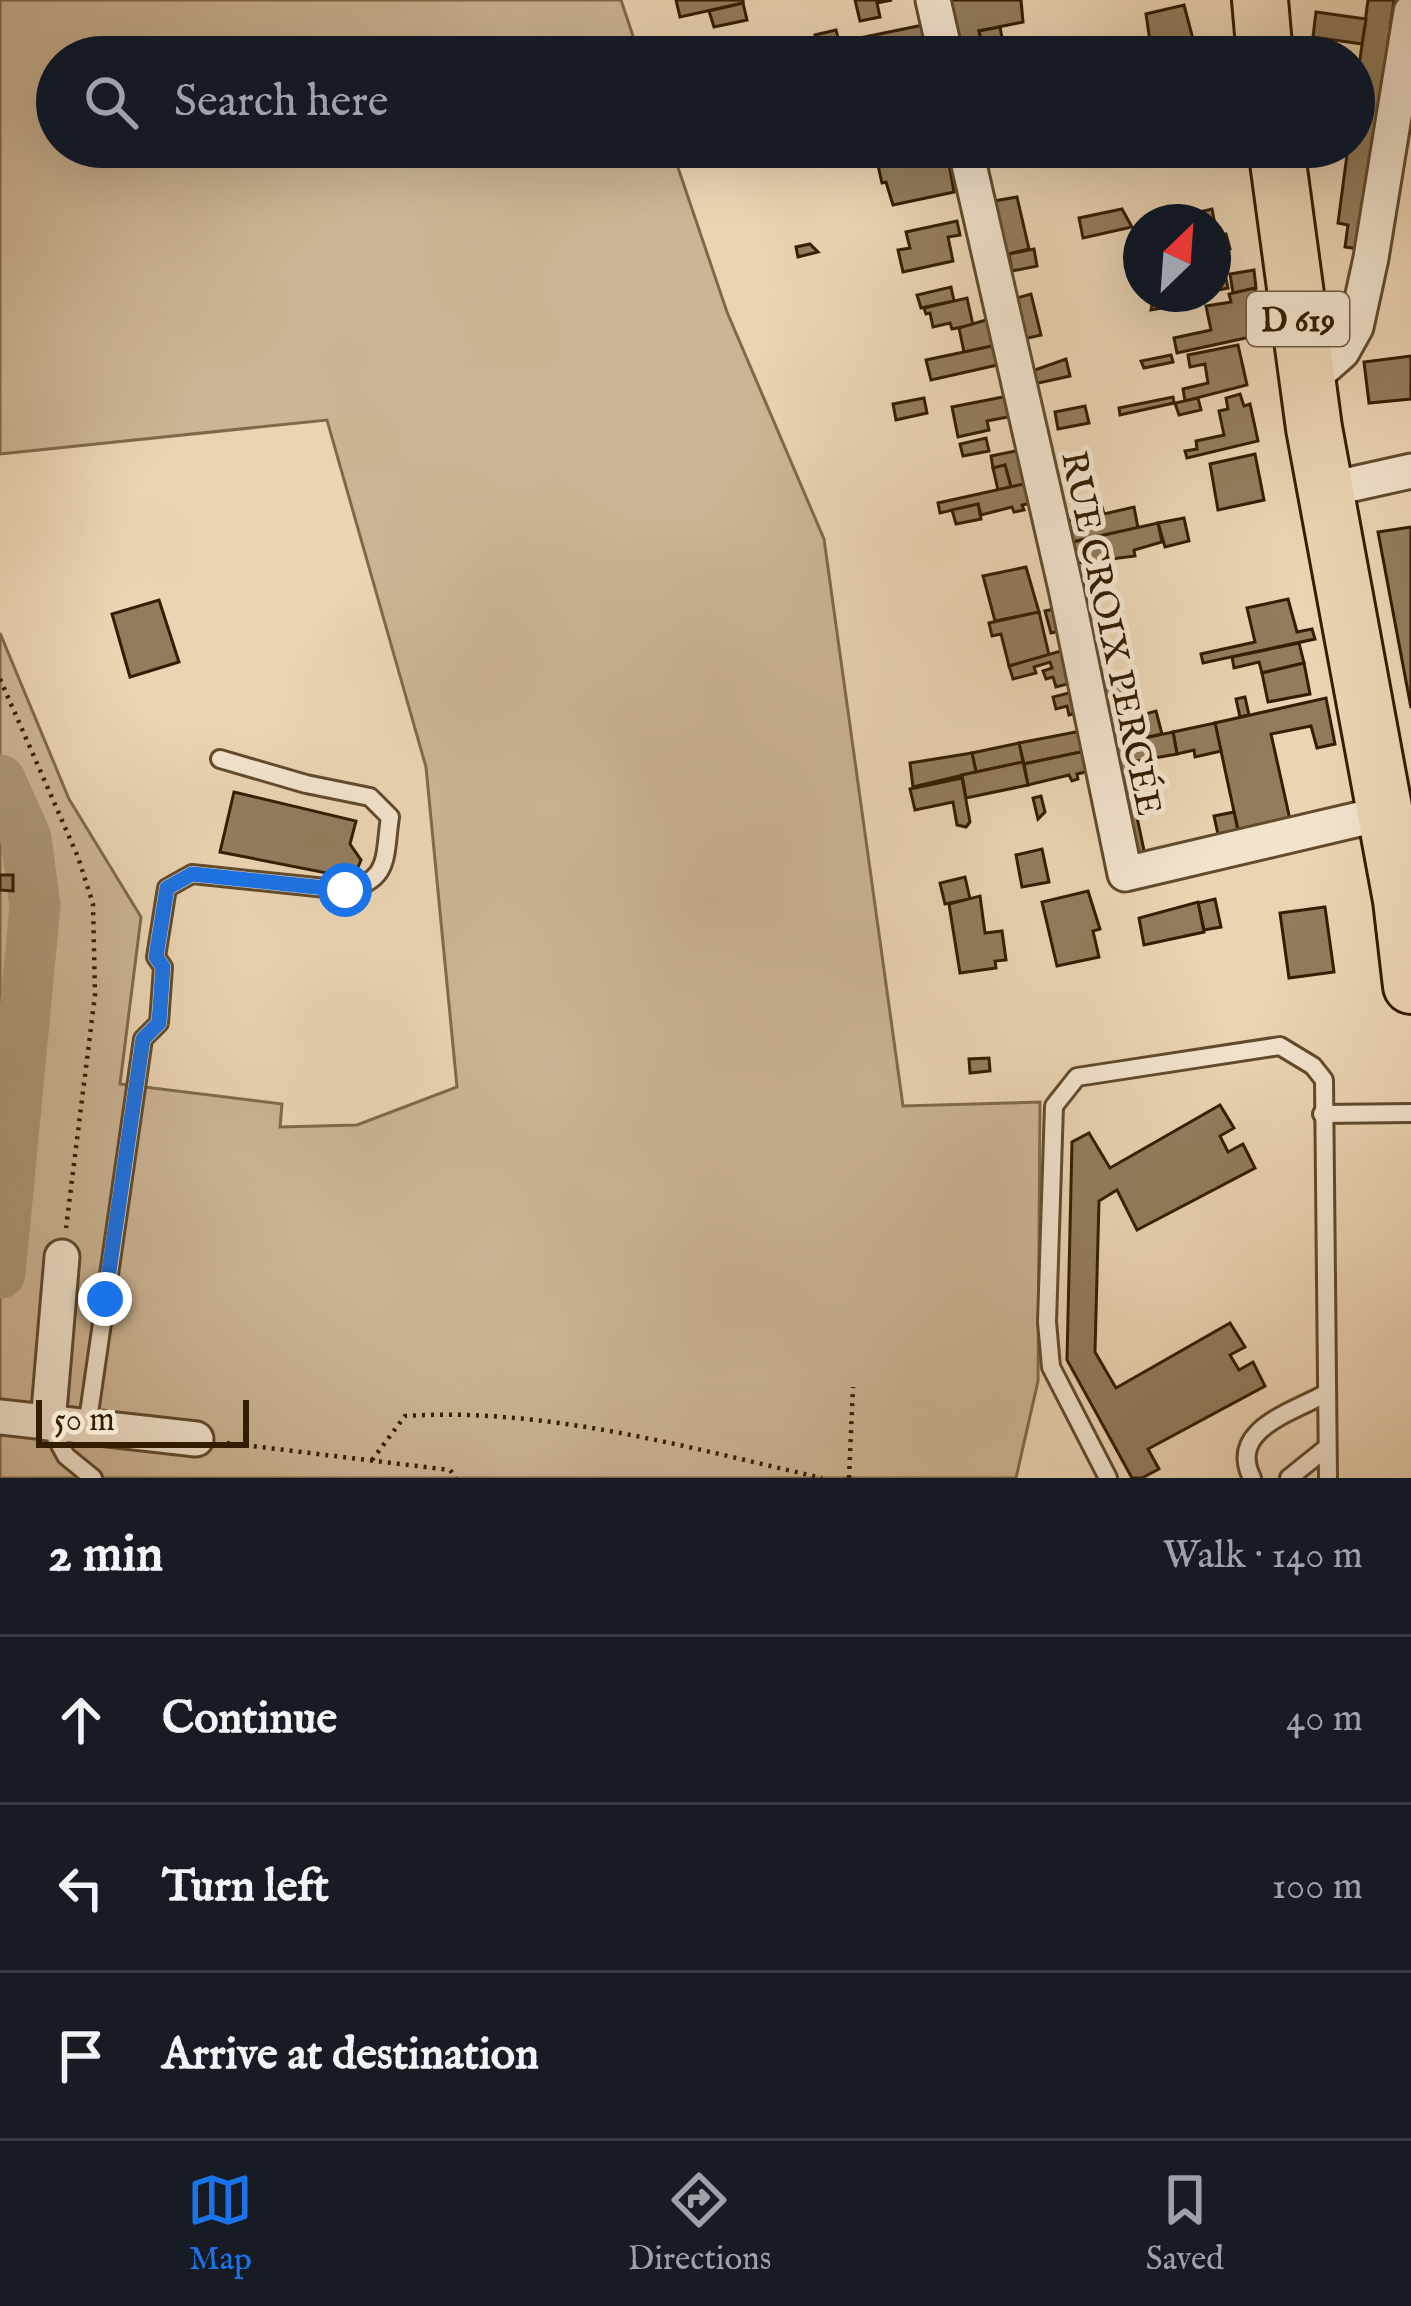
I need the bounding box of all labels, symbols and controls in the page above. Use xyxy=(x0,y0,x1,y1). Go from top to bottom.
search box xyxy=(36,36,1375,168)
icon: search xyxy=(78,69,144,135)
text: Search here xyxy=(174,74,388,131)
north arrow xyxy=(1123,204,1231,312)
road number: D 619 xyxy=(1247,292,1349,346)
street label: RUE CROIX PERCÉE xyxy=(1049,447,1172,820)
route start xyxy=(318,863,372,917)
route end xyxy=(78,1272,132,1326)
scale bar xyxy=(36,1394,249,1447)
text: 50 m xyxy=(54,1400,115,1442)
text: 2 min xyxy=(48,1524,163,1589)
text: Walk · 140 m xyxy=(1163,1532,1363,1581)
icon: ahead xyxy=(48,1687,114,1753)
text: Continue xyxy=(162,1691,337,1748)
text: 40 m xyxy=(1286,1695,1363,1744)
icon: left xyxy=(48,1855,114,1921)
text: Turn left xyxy=(162,1859,329,1916)
text: 100 m xyxy=(1272,1863,1363,1912)
icon: arrive xyxy=(48,2023,114,2089)
text: Arrive at destination xyxy=(162,2027,539,2084)
tab: Map xyxy=(187,2167,253,2281)
tab: Directions xyxy=(628,2167,771,2281)
tab: Saved xyxy=(1146,2167,1224,2281)

